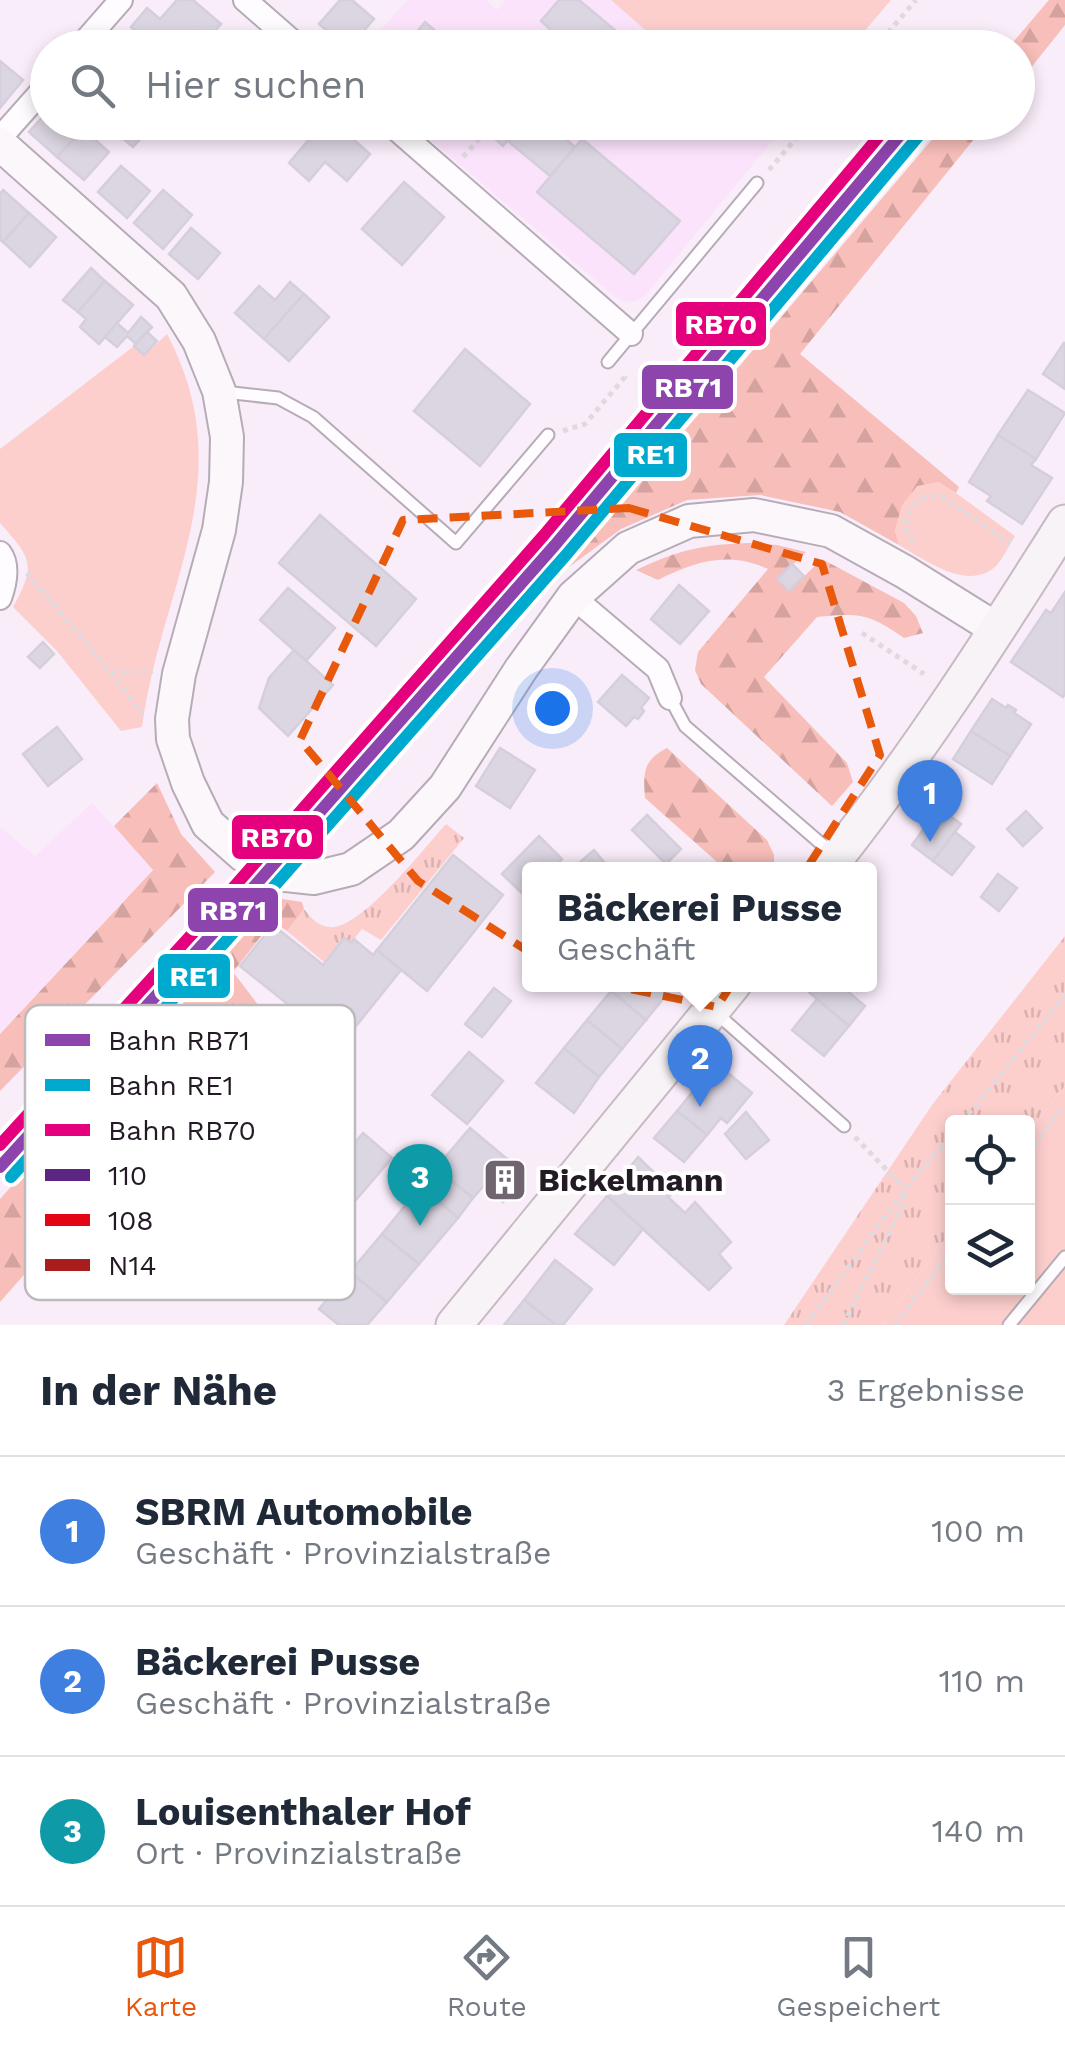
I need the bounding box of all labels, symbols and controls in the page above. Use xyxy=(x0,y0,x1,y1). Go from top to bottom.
search box xyxy=(30,30,1035,140)
icon: search xyxy=(65,58,120,113)
text: Hier suchen xyxy=(145,63,366,107)
line badge: RB70 xyxy=(674,300,768,348)
text: RB70 xyxy=(685,308,757,341)
line badge: RB71 xyxy=(640,363,735,411)
text: RB71 xyxy=(654,371,722,404)
line badge: RE1 xyxy=(612,431,689,479)
text: RE1 xyxy=(626,438,676,471)
your location xyxy=(527,683,578,734)
pin: 1 xyxy=(898,760,962,842)
line badge: RB70 xyxy=(230,813,325,861)
text: RB70 xyxy=(241,821,313,854)
popup xyxy=(522,862,877,992)
line badge: RB71 xyxy=(186,886,280,934)
text: Bäckerei Pusse xyxy=(557,886,842,930)
text: RB71 xyxy=(199,894,267,927)
text: Geschäft xyxy=(557,930,695,968)
line badge: RE1 xyxy=(156,952,232,1000)
text: RE1 xyxy=(169,960,219,993)
legend xyxy=(25,1005,355,1300)
text: Bahn RB71 xyxy=(108,1024,250,1057)
pin: 2 xyxy=(668,1024,732,1107)
text: Bahn RE1 xyxy=(108,1069,234,1102)
text: Bahn RB70 xyxy=(108,1114,256,1147)
map controls xyxy=(945,1115,1035,1295)
button: locate xyxy=(945,1115,1035,1205)
pin: 3 xyxy=(388,1144,452,1226)
building icon: Bickelmann xyxy=(482,1157,528,1203)
text: 110 xyxy=(108,1159,147,1192)
place label: Bickelmann xyxy=(538,1161,724,1199)
text: 108 xyxy=(108,1204,154,1237)
button: layers xyxy=(945,1205,1035,1295)
text: N14 xyxy=(108,1249,157,1282)
text: In der Nähe xyxy=(40,1366,277,1415)
text: 3 Ergebnisse xyxy=(827,1371,1025,1409)
text: SBRM Automobile xyxy=(135,1490,473,1534)
text: 1 xyxy=(66,1512,79,1550)
text: 100 m xyxy=(931,1512,1025,1550)
text: Geschäft · Provinzialstraße xyxy=(135,1534,552,1572)
text: Bäckerei Pusse xyxy=(135,1640,420,1684)
text: 2 xyxy=(63,1662,82,1700)
text: 110 m xyxy=(939,1662,1025,1700)
text: Geschäft · Provinzialstraße xyxy=(135,1684,552,1722)
text: Louisenthaler Hof xyxy=(135,1790,471,1834)
text: 3 xyxy=(63,1812,82,1850)
text: 140 m xyxy=(932,1812,1025,1850)
text: Ort · Provinzialstraße xyxy=(135,1834,462,1872)
tab: Karte xyxy=(125,1930,197,2023)
tab: Route xyxy=(447,1930,527,2023)
tab: Gespeichert xyxy=(776,1930,940,2023)

